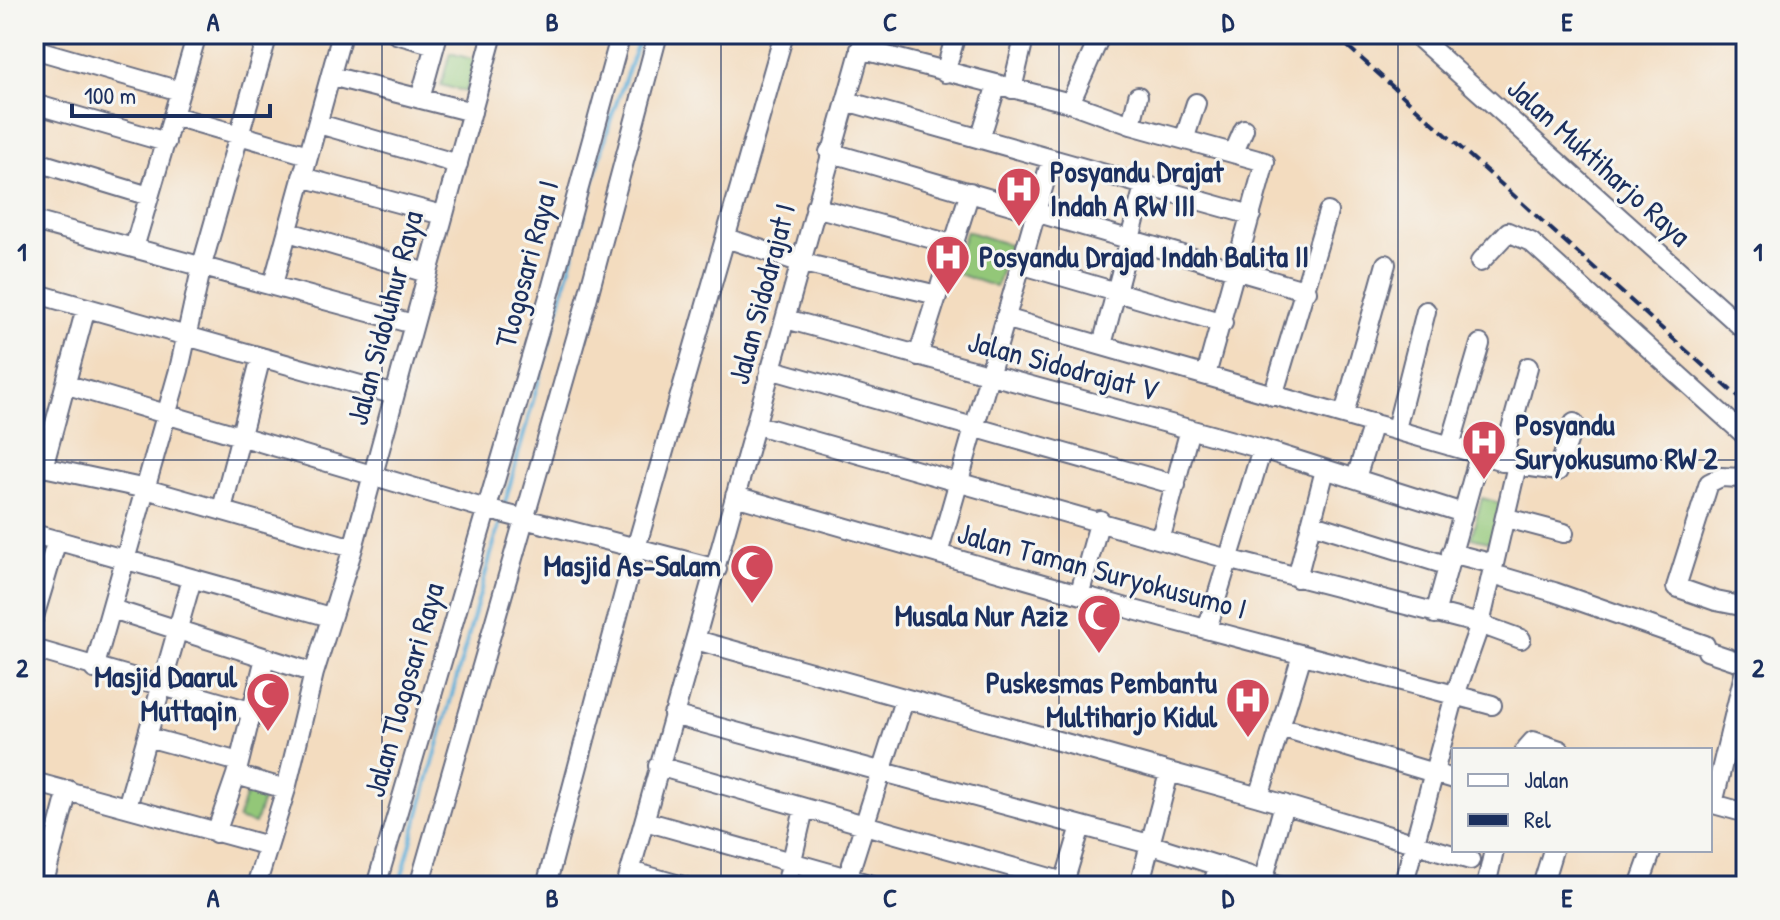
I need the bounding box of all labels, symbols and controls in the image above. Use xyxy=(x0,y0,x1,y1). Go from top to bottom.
text: A xyxy=(207,4,220,39)
text: B xyxy=(545,4,559,39)
text: C xyxy=(883,4,897,39)
text: D xyxy=(1222,4,1235,39)
text: E xyxy=(1561,4,1573,39)
scale bar xyxy=(72,68,270,118)
street label: Jalan Muktiharjo Raya xyxy=(1499,68,1700,255)
text: 100 m xyxy=(84,79,136,111)
place label: Posyandu Drajat Indah A RW III xyxy=(1050,151,1225,225)
hospital icon: Posyandu Drajat Indah A RW III xyxy=(995,165,1043,228)
street label: Tlogosari Raya I xyxy=(484,176,568,352)
street label: Jalan Sidodrajat I xyxy=(718,199,804,388)
street label: Jalan Sidoluhur Raya xyxy=(336,206,432,429)
hospital icon: Posyandu Drajad Indah Balita II xyxy=(924,233,972,296)
text: 1 xyxy=(17,234,27,269)
text: 1 xyxy=(1753,234,1763,269)
place label: Posyandu Drajad Indah Balita II xyxy=(979,236,1309,277)
street label: Jalan Sidodrajat V xyxy=(964,320,1163,410)
place label: Posyandu Suryokusumo RW 2 xyxy=(1515,404,1718,479)
hospital icon: Posyandu Suryokusumo RW 2 xyxy=(1460,418,1508,481)
street label: Jalan Taman Suryokusumo I xyxy=(953,512,1251,628)
mosque icon: Masjid As-Salam xyxy=(728,542,776,605)
place label: Masjid As-Salam xyxy=(543,545,721,585)
street label: Jalan Tlogosari Raya xyxy=(353,578,453,801)
mosque icon: Musala Nur Aziz xyxy=(1075,592,1123,655)
place label: Musala Nur Aziz xyxy=(895,595,1068,635)
text: 2 xyxy=(16,650,29,685)
text: 2 xyxy=(1752,650,1765,685)
place label: Masjid Daarul Muttaqin xyxy=(94,656,238,731)
place label: Puskesmas Pembantu Multiharjo Kidul xyxy=(986,662,1218,736)
mosque icon: Masjid Daarul Muttaqin xyxy=(244,670,292,733)
hospital icon: Puskesmas Pembantu Multiharjo Kidul xyxy=(1224,676,1272,739)
legend xyxy=(1452,748,1712,852)
text: Jalan xyxy=(1524,763,1569,795)
text: Rel xyxy=(1524,803,1551,835)
text: A xyxy=(207,880,220,915)
text: B xyxy=(545,880,559,915)
text: C xyxy=(883,880,897,915)
text: D xyxy=(1222,880,1235,915)
text: E xyxy=(1561,880,1573,915)

